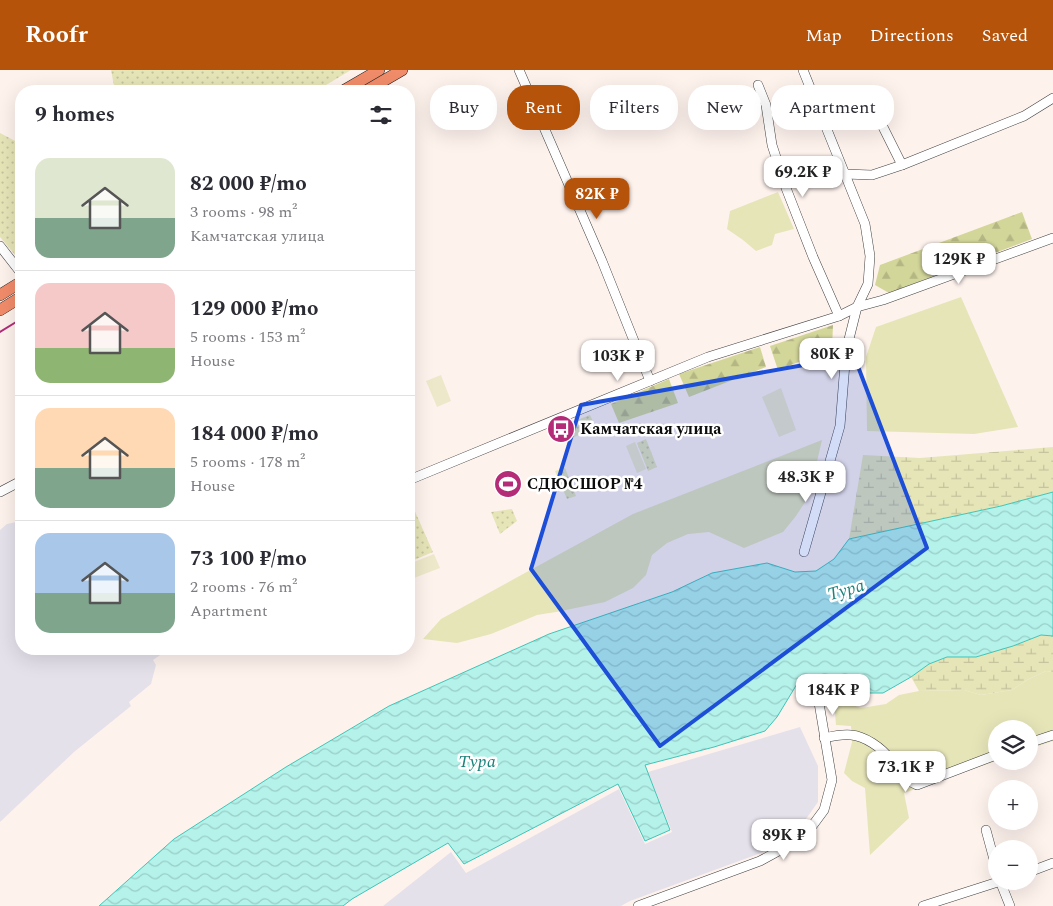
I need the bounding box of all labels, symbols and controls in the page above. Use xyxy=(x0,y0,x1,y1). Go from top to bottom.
text: Roofr xyxy=(25,17,88,53)
text: Map xyxy=(806,22,842,49)
text: Directions xyxy=(870,22,954,49)
text: Saved xyxy=(982,22,1028,49)
chip: Buy xyxy=(430,85,497,130)
chip: Rent xyxy=(507,85,580,130)
chip: Filters xyxy=(590,85,678,130)
chip: New xyxy=(688,85,761,130)
chip: Apartment xyxy=(771,85,894,130)
text: 9 homes xyxy=(35,99,115,131)
icon: filters xyxy=(367,101,395,129)
pin: 69.2K ₽ xyxy=(757,156,849,198)
text: 69.2K ₽ xyxy=(775,160,831,184)
text: 82 000 ₽/mo xyxy=(190,168,307,200)
icon: home xyxy=(75,178,135,238)
pin: 82K ₽ xyxy=(562,178,632,220)
text: 82K ₽ xyxy=(575,182,619,206)
text: 3 rooms · 98 m² xyxy=(190,200,297,224)
text: Камчатская улица xyxy=(190,224,325,248)
pin: 129K ₽ xyxy=(918,242,1000,285)
text: 129K ₽ xyxy=(933,247,985,271)
text: 129 000 ₽/mo xyxy=(190,293,318,325)
icon: home xyxy=(75,303,135,363)
text: 5 rooms · 153 m² xyxy=(190,325,305,349)
pin: 80K ₽ xyxy=(797,338,867,380)
pin: 103K ₽ xyxy=(577,340,659,382)
text: 80K ₽ xyxy=(810,342,854,366)
text: 103K ₽ xyxy=(592,344,644,368)
text: House xyxy=(190,349,235,373)
bus stop icon: Камчатская улица xyxy=(546,414,576,444)
place label: Камчатская улица xyxy=(580,417,722,441)
text: 184 000 ₽/mo xyxy=(190,418,318,450)
icon: home xyxy=(75,428,135,488)
text: 5 rooms · 178 m² xyxy=(190,450,305,474)
pin: 48.3K ₽ xyxy=(760,460,852,503)
text: 48.3K ₽ xyxy=(778,465,834,489)
sports icon: СДЮСШОР №4 xyxy=(493,469,523,499)
place label: СДЮСШОР №4 xyxy=(527,472,643,496)
text: House xyxy=(190,474,235,498)
text: 73 100 ₽/mo xyxy=(190,543,307,575)
icon: home xyxy=(75,553,135,613)
water label: Тура xyxy=(824,572,868,608)
text: 2 rooms · 76 m² xyxy=(190,575,297,599)
text: Apartment xyxy=(190,599,268,623)
pin: 184K ₽ xyxy=(792,674,874,716)
text: 184K ₽ xyxy=(807,678,859,702)
map controls xyxy=(988,720,1038,890)
button: layers xyxy=(988,720,1038,770)
water label: Тура xyxy=(458,748,496,775)
pin: 73.1K ₽ xyxy=(860,750,952,793)
text: 73.1K ₽ xyxy=(878,755,934,779)
button: + xyxy=(988,780,1038,830)
pin: 89K ₽ xyxy=(749,818,819,861)
text: 89K ₽ xyxy=(762,823,806,847)
button: − xyxy=(988,840,1038,890)

